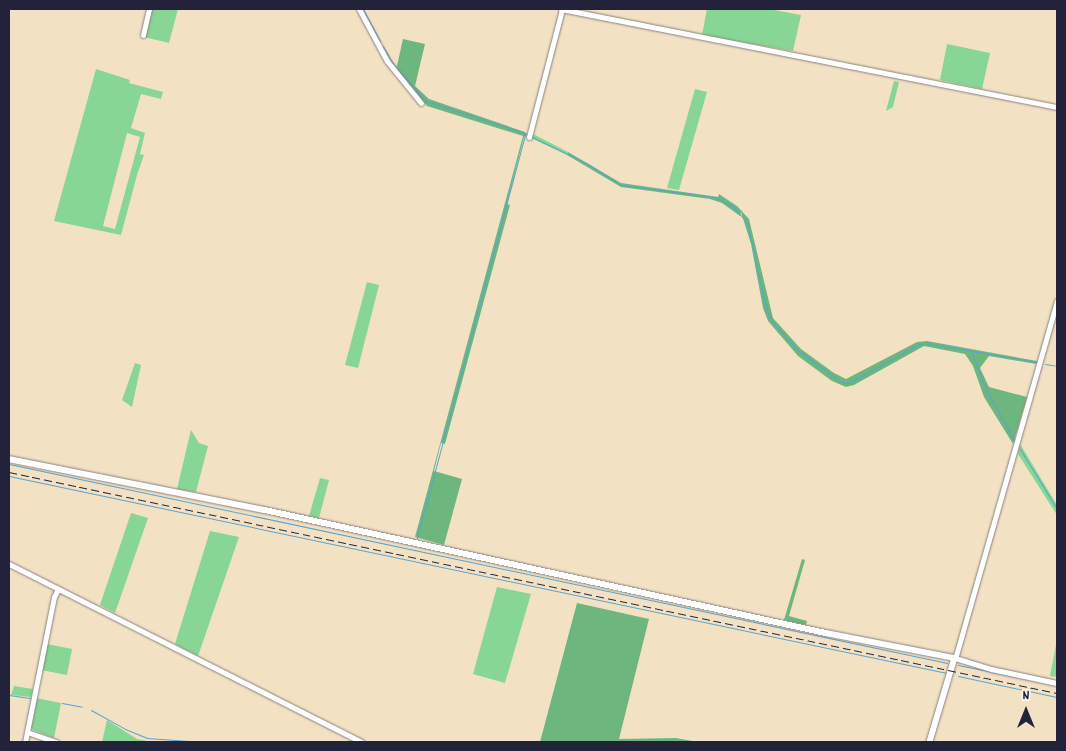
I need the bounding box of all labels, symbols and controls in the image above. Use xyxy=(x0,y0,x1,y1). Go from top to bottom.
north arrow xyxy=(1001,686,1051,736)
text: N xyxy=(1023,686,1029,706)

